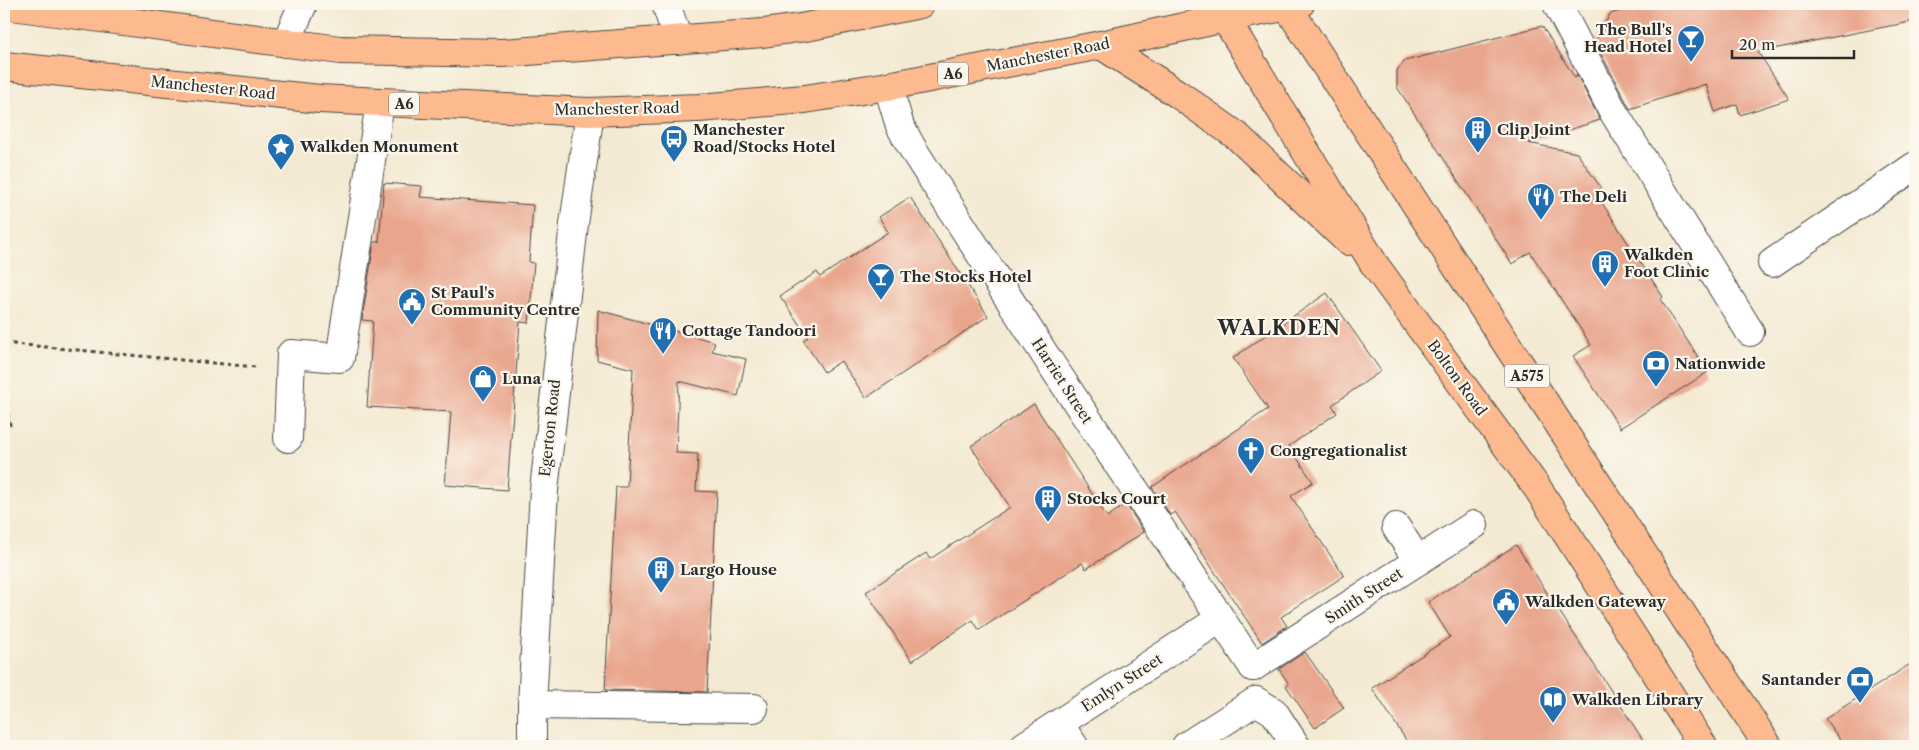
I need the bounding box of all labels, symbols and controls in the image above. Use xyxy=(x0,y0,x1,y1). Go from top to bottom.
place label: The Bull's Head Hotel xyxy=(1584,20,1672,56)
bar icon: The Bull's Head Hotel xyxy=(1676,24,1706,63)
scale bar xyxy=(1732,28,1854,60)
street label: Manchester Road xyxy=(985,33,1111,76)
text: 20 m xyxy=(1739,35,1775,54)
road number: A6 xyxy=(938,62,968,86)
street label: Manchester Road xyxy=(150,72,276,103)
road number: A6 xyxy=(389,92,419,116)
street label: Manchester Road xyxy=(554,98,680,119)
building icon: Clip Joint xyxy=(1463,115,1493,154)
place label: Manchester Road/Stocks Hotel xyxy=(693,120,835,156)
place label: Clip Joint xyxy=(1497,120,1570,139)
bus stop icon: Manchester Road/Stocks Hotel xyxy=(659,124,689,163)
place icon: Walkden Monument xyxy=(266,132,296,171)
place label: Walkden Monument xyxy=(299,137,459,156)
restaurant icon: The Deli xyxy=(1526,182,1556,221)
place label: The Deli xyxy=(1560,187,1628,206)
place label: Walkden Foot Clinic xyxy=(1623,245,1709,281)
building icon: Walkden Foot Clinic xyxy=(1590,249,1620,288)
bar icon: The Stocks Hotel xyxy=(866,262,896,301)
place label: The Stocks Hotel xyxy=(900,267,1032,286)
place label: St Paul's Community Centre xyxy=(431,283,580,319)
public building icon: St Paul's Community Centre xyxy=(397,287,427,326)
restaurant icon: Cottage Tandoori xyxy=(648,316,678,355)
district label: WALKDEN xyxy=(1216,316,1341,340)
place label: Cottage Tandoori xyxy=(682,321,817,340)
street label: Harriet Street xyxy=(1028,334,1097,428)
street label: Bolton Road xyxy=(1424,336,1491,419)
bank icon: Nationwide xyxy=(1641,349,1671,388)
place label: Nationwide xyxy=(1675,354,1766,373)
shop icon: Luna xyxy=(468,364,498,403)
road number: A575 xyxy=(1504,364,1550,388)
place label: Luna xyxy=(502,369,542,388)
street label: Egerton Road xyxy=(535,378,564,478)
church icon: Congregationalist xyxy=(1236,436,1266,475)
place label: Congregationalist xyxy=(1270,441,1407,460)
building icon: Stocks Court xyxy=(1033,484,1063,523)
place label: Stocks Court xyxy=(1067,489,1166,508)
building icon: Largo House xyxy=(646,555,676,594)
place label: Largo House xyxy=(680,560,777,579)
street label: Smith Street xyxy=(1321,563,1407,628)
public building icon: Walkden Gateway xyxy=(1491,587,1521,626)
place label: Walkden Gateway xyxy=(1524,592,1667,611)
street label: Emlyn Street xyxy=(1078,649,1166,716)
bank icon: Santander xyxy=(1845,665,1875,704)
place label: Santander xyxy=(1761,670,1842,689)
library icon: Walkden Library xyxy=(1538,685,1568,724)
place label: Walkden Library xyxy=(1571,690,1704,709)

